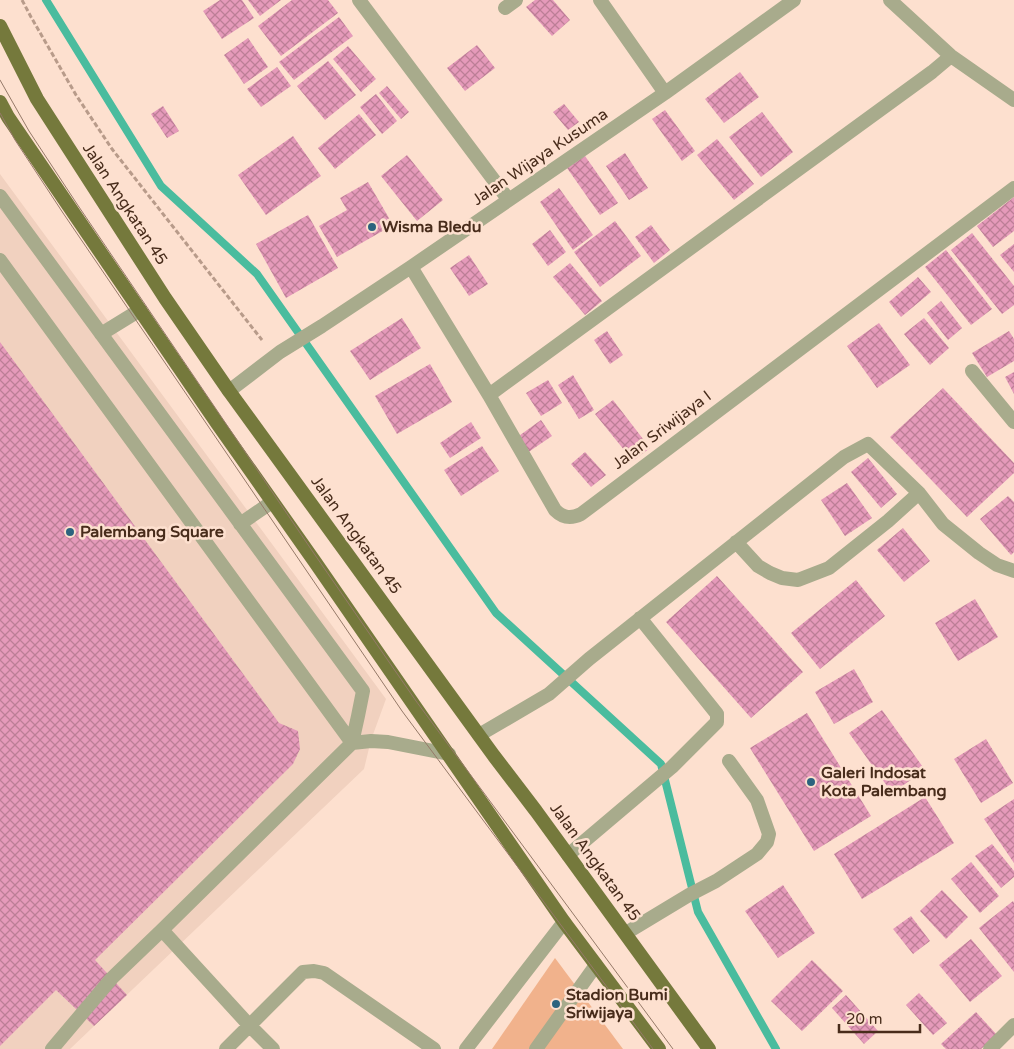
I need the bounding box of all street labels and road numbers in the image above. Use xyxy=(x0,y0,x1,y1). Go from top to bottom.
street label: Jalan Wijaya Kusuma xyxy=(468,104,612,210)
street label: Jalan Angkatan 45 xyxy=(78,139,172,269)
street label: Jalan Sriwijaya I xyxy=(608,386,716,474)
street label: Jalan Angkatan 45 xyxy=(306,472,406,598)
street label: Jalan Angkatan 45 xyxy=(545,799,645,925)

